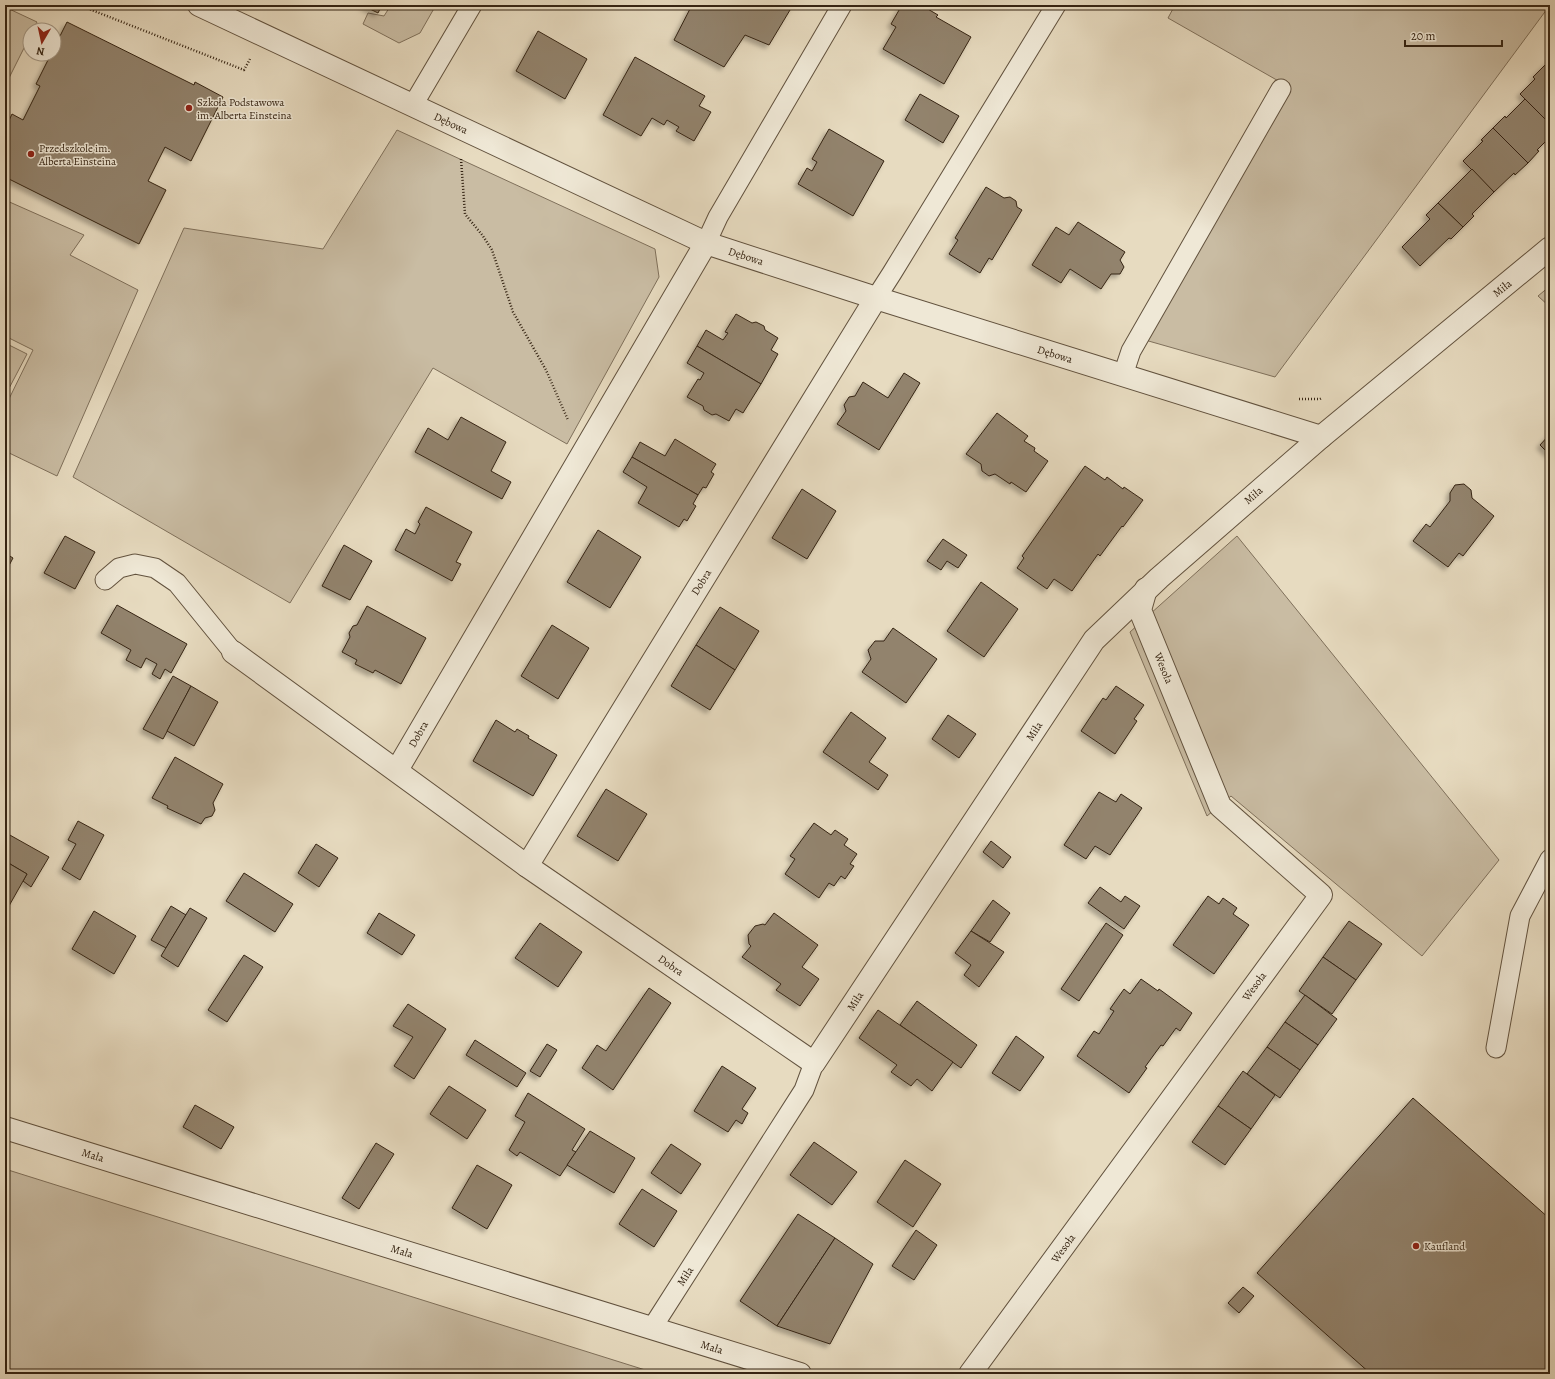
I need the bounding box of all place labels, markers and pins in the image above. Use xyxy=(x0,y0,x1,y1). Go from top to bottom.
place label: Szkoła Podstawowa im. Alberta Einsteina xyxy=(197,95,293,123)
marker: Szkoła Podstawowa im. Alberta Einsteina xyxy=(184,103,194,113)
place label: Przedszkole im. Alberta Einsteina xyxy=(38,141,117,169)
marker: Przedszkole im. Alberta Einsteina xyxy=(26,149,36,159)
place label: Kaufland xyxy=(1424,1239,1465,1254)
marker: Kaufland xyxy=(1411,1241,1421,1251)

